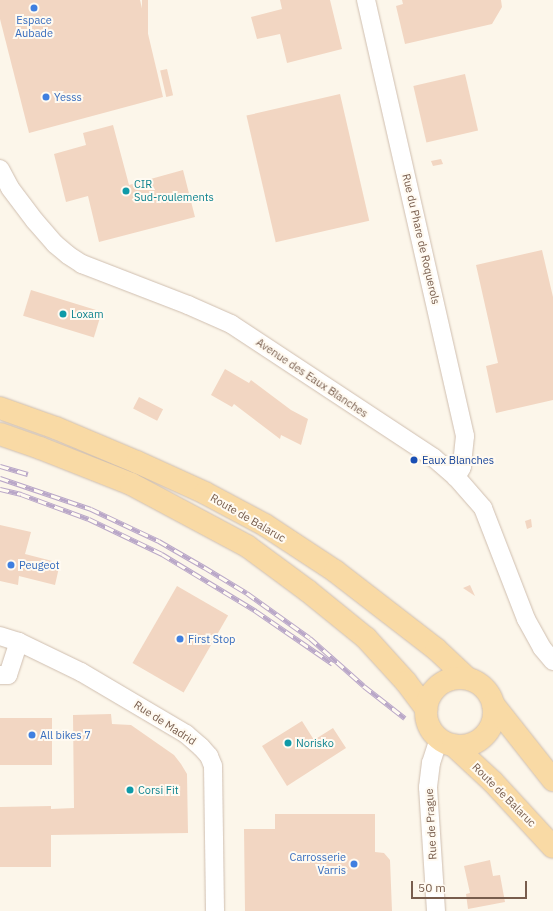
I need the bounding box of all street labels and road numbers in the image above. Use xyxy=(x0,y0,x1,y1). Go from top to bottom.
street label: Rue du Phare de Roquerols xyxy=(400,172,442,306)
street label: Avenue des Eaux Blanches xyxy=(254,336,370,420)
street label: Route de Balaruc xyxy=(208,491,288,545)
street label: Rue de Madrid xyxy=(132,698,198,748)
street label: Route de Balaruc xyxy=(469,760,539,830)
street label: Rue de Prague xyxy=(423,788,439,860)

